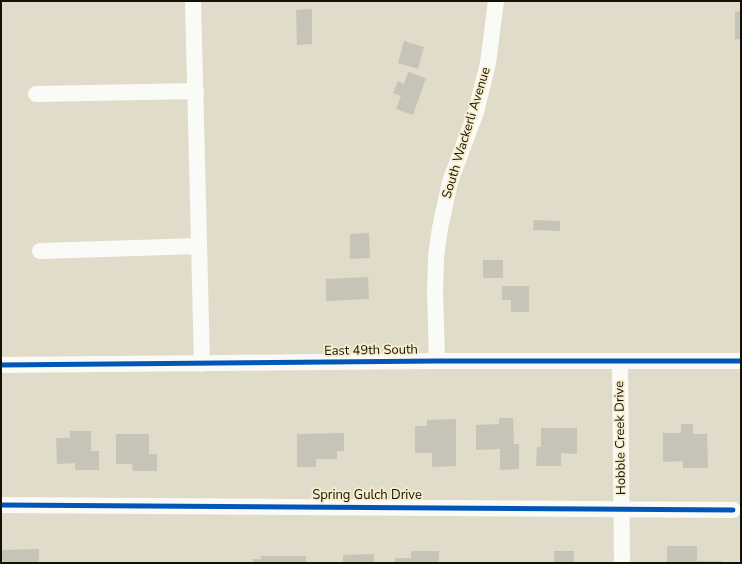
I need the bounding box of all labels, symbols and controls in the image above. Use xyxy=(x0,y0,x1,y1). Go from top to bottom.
street label: South Wackerli Avenue xyxy=(440,65,494,201)
street label: East 49th South xyxy=(324,342,418,360)
street label: Hobble Creek Drive xyxy=(612,381,630,495)
street label: Spring Gulch Drive xyxy=(312,488,422,504)

